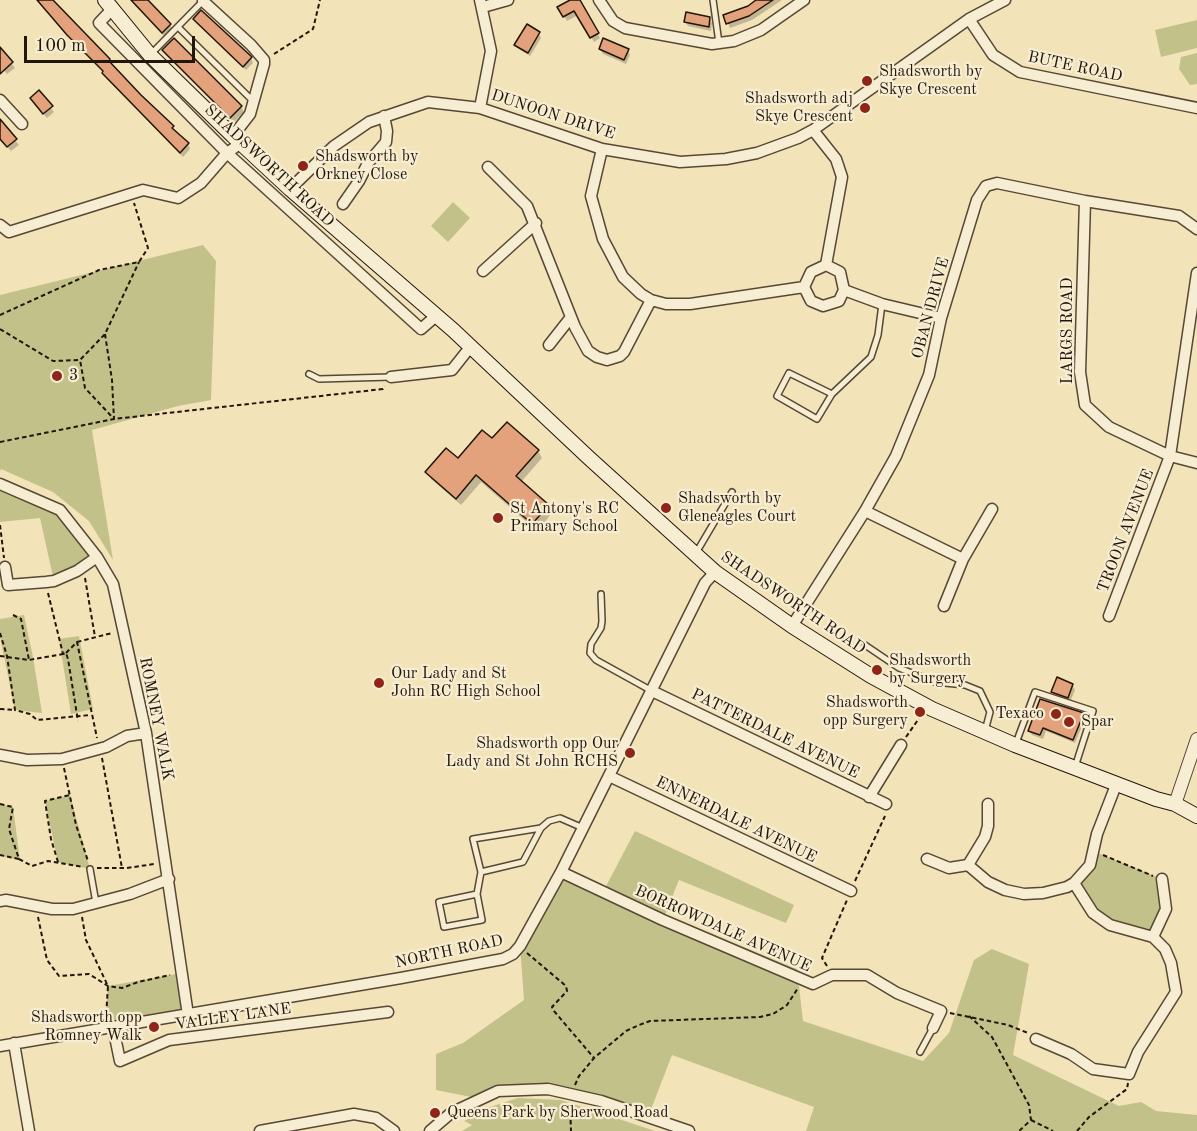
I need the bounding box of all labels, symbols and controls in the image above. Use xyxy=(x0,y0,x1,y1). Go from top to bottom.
scale bar xyxy=(27,24,198,62)
text: 100 m xyxy=(35,37,86,55)
street label: BUTE ROAD xyxy=(1026,48,1124,86)
place label: Shadsworth by Skye Crescent xyxy=(879,62,982,100)
marker: Shadsworth by Skye Crescent xyxy=(860,74,874,88)
street label: DUNOON DRIVE xyxy=(488,86,618,144)
place label: Shadsworth adj Skye Crescent xyxy=(745,89,853,127)
street label: SHADSWORTH ROAD xyxy=(200,101,338,231)
marker: Shadsworth adj Skye Crescent xyxy=(858,101,872,115)
place label: Shadsworth by Orkney Close xyxy=(315,147,418,185)
marker: Shadsworth by Orkney Close xyxy=(296,159,310,173)
street label: OBAN DRIVE xyxy=(908,255,954,361)
street label: LARGS ROAD xyxy=(1058,278,1078,384)
place label: 3 xyxy=(69,366,78,386)
marker: 3 xyxy=(50,369,64,383)
street label: TROON AVENUE xyxy=(1094,466,1158,596)
place label: Shadsworth by Gleneagles Court xyxy=(678,489,796,527)
place label: St Antony's RC Primary School xyxy=(510,499,619,537)
marker: Shadsworth by Gleneagles Court xyxy=(659,501,673,515)
marker: St Antony's RC Primary School xyxy=(491,511,505,525)
street label: SHADSWORTH ROAD xyxy=(717,547,869,659)
place label: Shadsworth by Surgery xyxy=(889,651,971,689)
street label: ROMNEY WALK xyxy=(135,656,177,782)
marker: Shadsworth by Surgery xyxy=(870,663,884,677)
place label: Our Lady and St John RC High School xyxy=(391,664,541,702)
marker: Our Lady and St John RC High School xyxy=(372,676,386,690)
street label: PATTERDALE AVENUE xyxy=(688,685,862,783)
place label: Shadsworth opp Surgery xyxy=(823,693,908,731)
place label: Texaco xyxy=(995,704,1044,724)
marker: Shadsworth opp Surgery xyxy=(913,705,927,719)
marker: Texaco xyxy=(1049,707,1063,721)
place label: Spar xyxy=(1081,712,1114,732)
marker: Spar xyxy=(1062,715,1076,729)
place label: Shadsworth opp Our Lady and St John RCHS xyxy=(446,734,618,772)
marker: Shadsworth opp Our Lady and St John RCHS xyxy=(623,746,637,760)
street label: ENNERDALE AVENUE xyxy=(652,773,820,867)
street label: BORROWDALE AVENUE xyxy=(632,881,814,977)
street label: NORTH ROAD xyxy=(393,931,505,973)
street label: VALLEY LANE xyxy=(174,999,292,1035)
place label: Shadsworth opp Romney Walk xyxy=(31,1008,142,1046)
marker: Shadsworth opp Romney Walk xyxy=(147,1020,161,1034)
place label: Queens Park by Sherwood Road xyxy=(447,1103,669,1123)
marker: Queens Park by Sherwood Road xyxy=(428,1106,442,1120)

